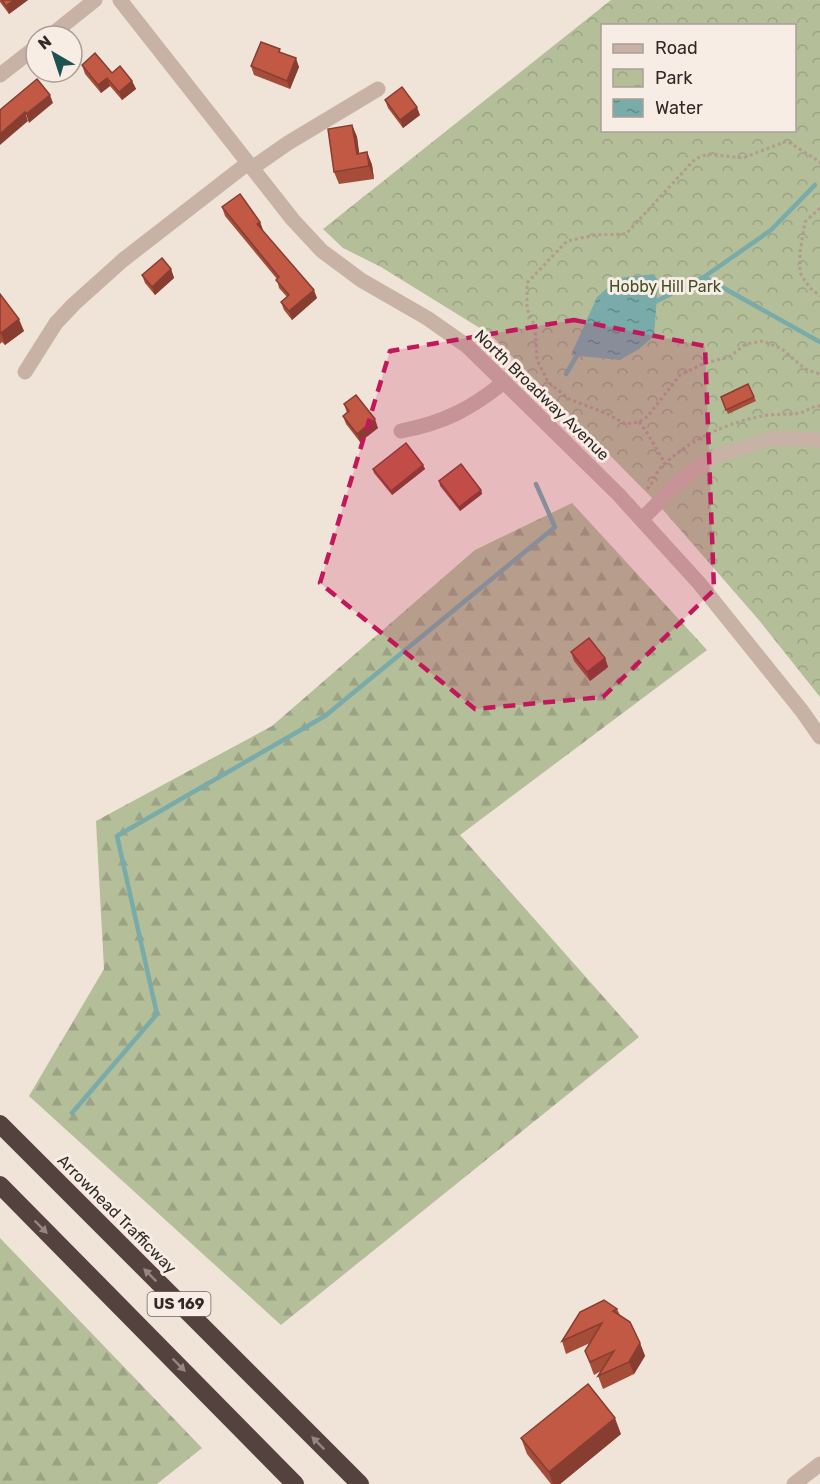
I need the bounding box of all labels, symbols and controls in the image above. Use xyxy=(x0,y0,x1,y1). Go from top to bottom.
north arrow xyxy=(24,24,84,84)
legend xyxy=(601,24,796,132)
text: N xyxy=(34,32,55,54)
text: Road xyxy=(655,37,698,59)
text: Park xyxy=(655,67,693,89)
text: Water xyxy=(655,97,703,119)
park label: Hobby Hill Park xyxy=(609,277,722,296)
street label: North Broadway Avenue xyxy=(471,326,613,464)
street label: Arrowhead Trafficway xyxy=(54,1151,180,1277)
one-way arrow xyxy=(34,1219,48,1233)
one-way arrow xyxy=(144,1269,158,1283)
road number: US 169 xyxy=(148,1292,210,1316)
one-way arrow xyxy=(171,1358,185,1372)
one-way arrow xyxy=(310,1436,325,1450)

